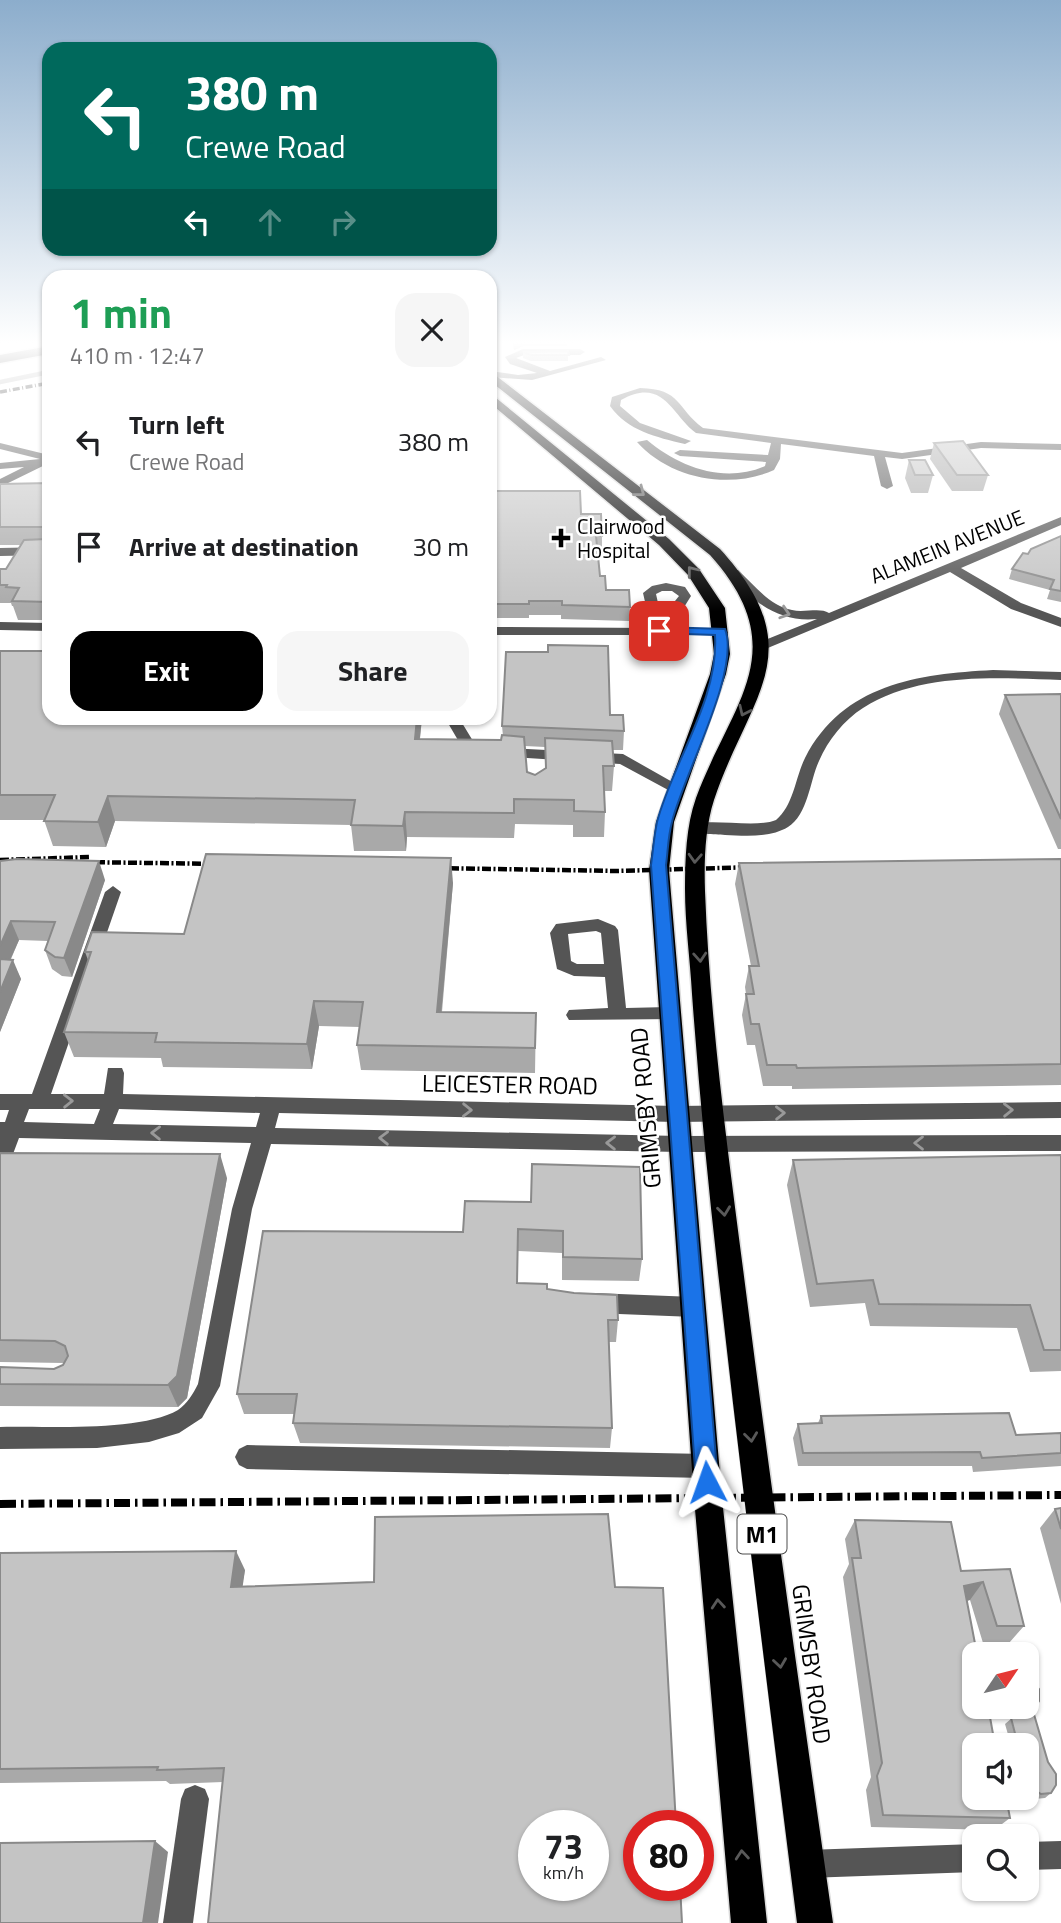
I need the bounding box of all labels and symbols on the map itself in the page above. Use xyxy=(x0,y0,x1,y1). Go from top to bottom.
one-way arrow xyxy=(633,483,645,496)
street label: ALAMEIN AVENUE xyxy=(865,501,1029,591)
place label: Clairwood Hospital xyxy=(577,510,665,566)
marker: Clairwood Hospital xyxy=(551,528,571,548)
one-way arrow xyxy=(688,567,701,579)
pin xyxy=(629,601,689,661)
one-way arrow xyxy=(778,605,790,619)
one-way arrow xyxy=(738,704,752,716)
one-way arrow xyxy=(688,853,703,864)
one-way arrow xyxy=(692,952,707,963)
street label: GRIMSBY ROAD xyxy=(620,1026,670,1190)
street label: LEICESTER ROAD xyxy=(422,1064,598,1104)
one-way arrow xyxy=(63,1093,74,1109)
one-way arrow xyxy=(462,1102,473,1117)
one-way arrow xyxy=(1003,1102,1014,1118)
one-way arrow xyxy=(776,1105,786,1121)
one-way arrow xyxy=(151,1125,161,1141)
one-way arrow xyxy=(378,1130,389,1146)
one-way arrow xyxy=(606,1135,616,1151)
one-way arrow xyxy=(914,1135,924,1151)
one-way arrow xyxy=(717,1206,732,1217)
one-way arrow xyxy=(743,1432,758,1443)
position arrow xyxy=(670,1445,744,1519)
road number: M1 xyxy=(738,1514,786,1554)
street label: GRIMSBY ROAD xyxy=(783,1582,841,1746)
one-way arrow xyxy=(711,1598,726,1610)
north arrow xyxy=(962,1642,1040,1718)
one-way arrow xyxy=(772,1657,787,1669)
speed limit sign: 80 xyxy=(623,1810,714,1901)
one-way arrow xyxy=(735,1849,750,1860)

